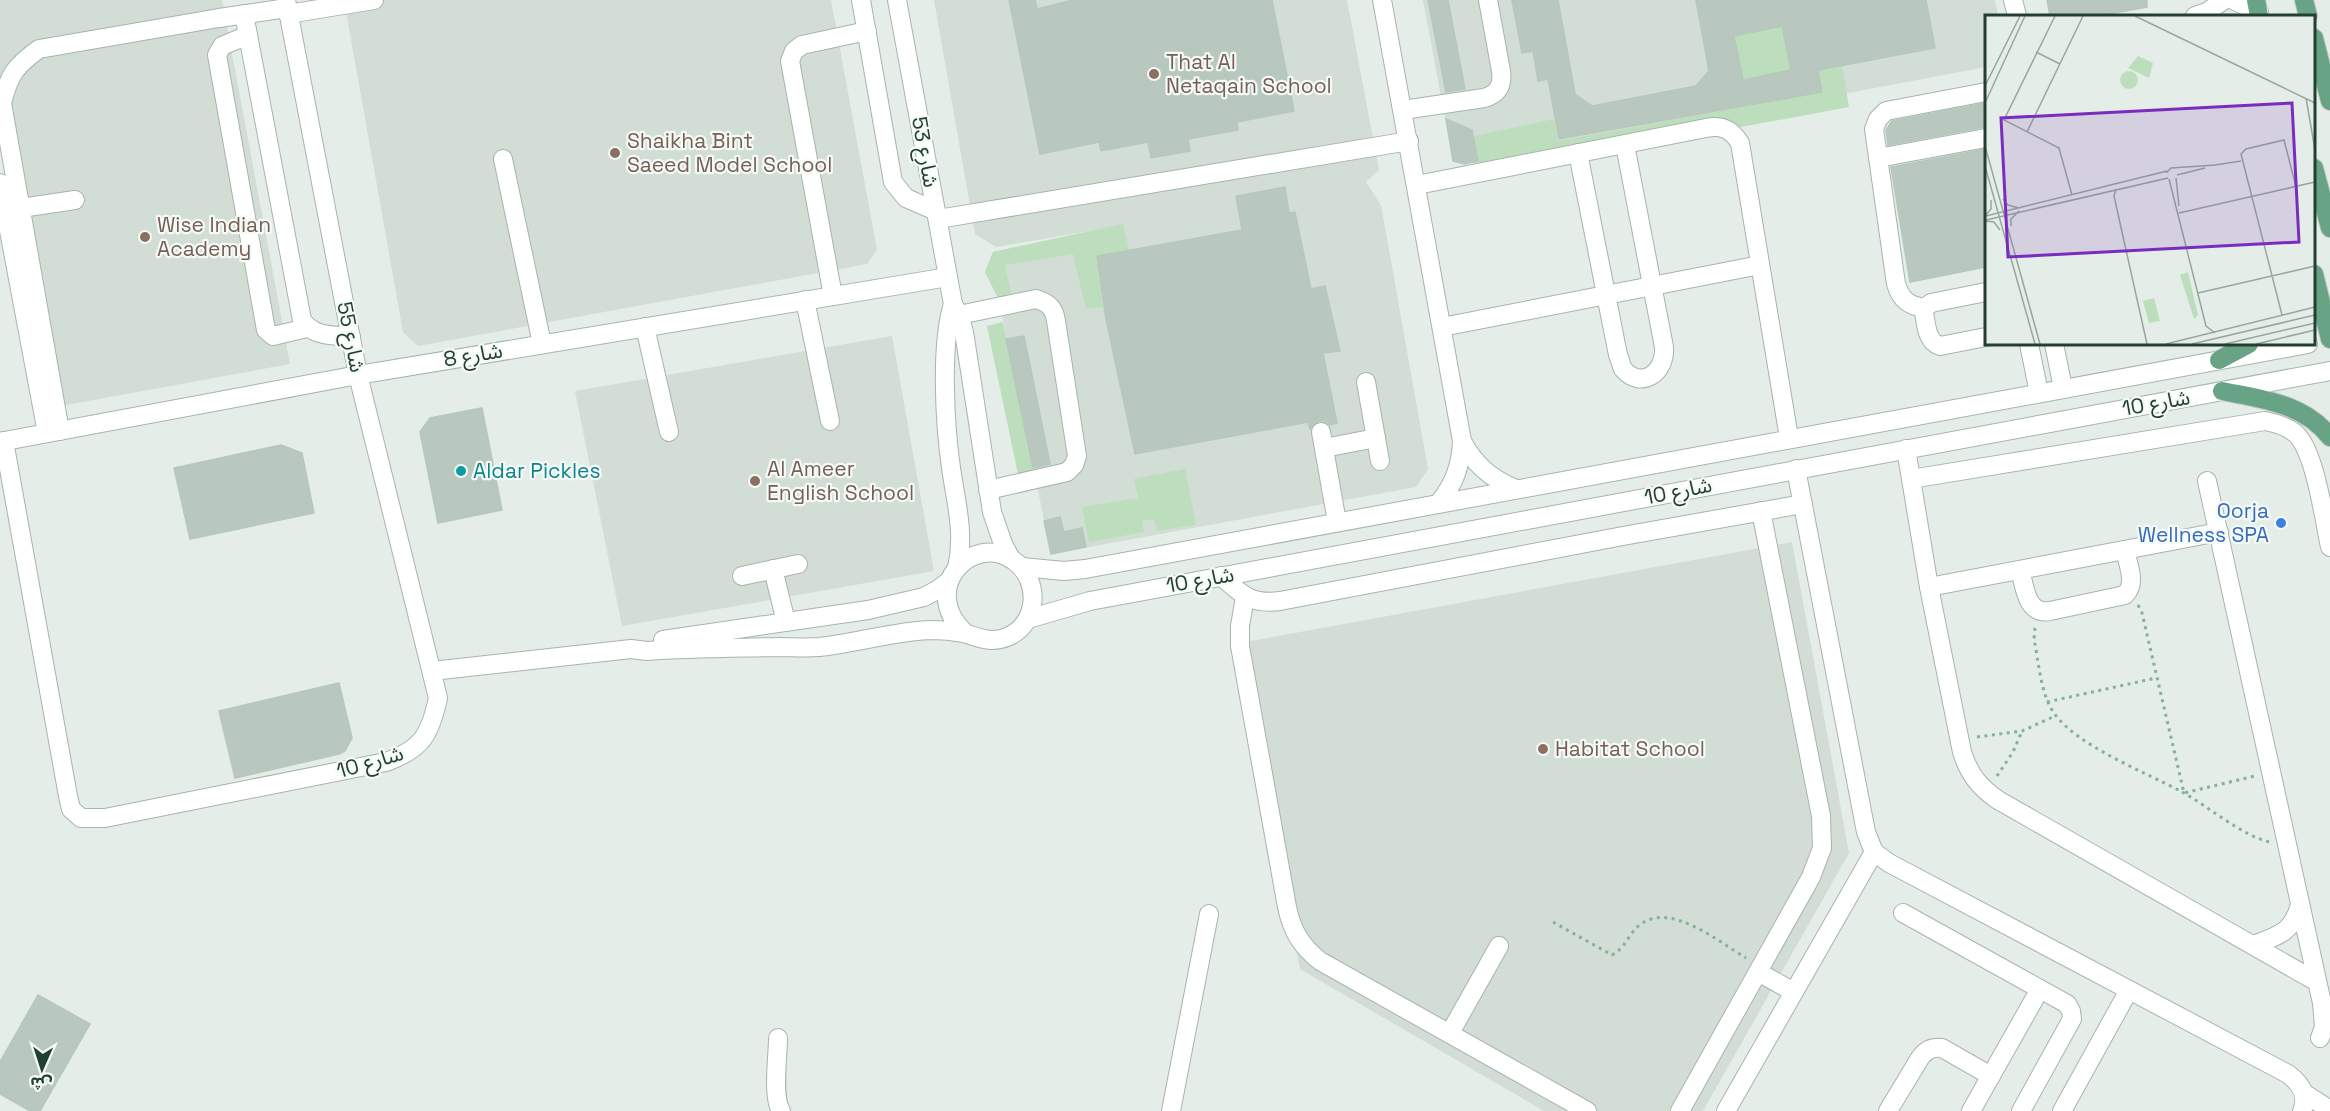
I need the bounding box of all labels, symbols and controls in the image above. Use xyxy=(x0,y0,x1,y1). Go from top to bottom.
inset map xyxy=(1985,15,2315,345)
place label: That Al Netaqain School xyxy=(1166,48,1332,99)
marker: That Al Netaqain School xyxy=(1147,67,1161,81)
street label: شارع 53 xyxy=(904,114,945,190)
place label: Shaikha Bint Saeed Model School xyxy=(627,127,832,178)
marker: Shaikha Bint Saeed Model School xyxy=(608,146,622,160)
place label: Wise Indian Academy xyxy=(157,211,271,262)
marker: Wise Indian Academy xyxy=(138,230,152,244)
street label: شارع 55 xyxy=(329,299,372,375)
street label: شارع 8 xyxy=(441,337,505,374)
street label: شارع 10 xyxy=(2120,383,2192,424)
place label: Al Ameer English School xyxy=(767,455,914,506)
place label: Aldar Pickles xyxy=(473,457,601,484)
marker: Aldar Pickles xyxy=(454,464,468,478)
street label: شارع 10 xyxy=(1642,471,1715,512)
marker: Al Ameer English School xyxy=(748,474,762,488)
place label: Oorja Wellness SPA xyxy=(2138,497,2269,548)
marker: Oorja Wellness SPA xyxy=(2274,516,2288,530)
street label: شارع 10 xyxy=(1164,560,1236,601)
place label: Habitat School xyxy=(1555,735,1705,762)
street label: شارع 10 xyxy=(333,739,407,786)
marker: Habitat School xyxy=(1536,742,1550,756)
north arrow xyxy=(12,1039,72,1099)
text: ش xyxy=(30,1072,53,1095)

